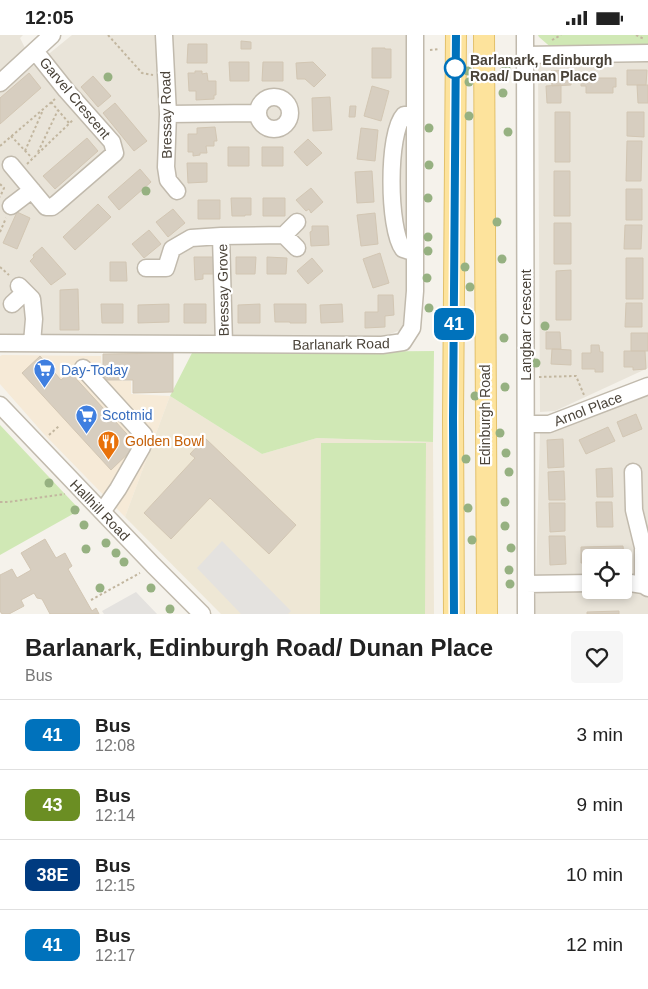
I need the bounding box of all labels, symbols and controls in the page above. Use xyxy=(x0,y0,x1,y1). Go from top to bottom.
text: 12:05 xyxy=(25,7,74,28)
place label: Barlanark, Edinburgh Road/ Dunan Place xyxy=(470,52,612,84)
street label: Garvel Crescent xyxy=(36,54,114,142)
marker: Barlanark, Edinburgh Road/ Dunan Place xyxy=(444,57,466,79)
street label: Bressay Road xyxy=(157,71,175,159)
street label: Bressay Grove xyxy=(214,243,232,336)
street label: Langbar Crescent xyxy=(518,269,534,381)
line badge: 41 xyxy=(432,308,476,340)
text: 41 xyxy=(444,314,464,334)
street label: Barlanark Road xyxy=(292,335,390,353)
supermarket icon: Day-Today xyxy=(33,358,57,389)
place label: Day-Today xyxy=(61,362,128,378)
street label: Edinburgh Road xyxy=(477,364,493,466)
street label: Arnol Place xyxy=(552,389,624,429)
supermarket icon: Scotmid xyxy=(74,403,98,434)
place label: Scotmid xyxy=(102,407,153,423)
restaurant icon: Golden Bowl xyxy=(97,429,121,460)
place label: Golden Bowl xyxy=(125,433,204,449)
street label: Hallhill Road xyxy=(67,476,133,544)
map controls xyxy=(582,549,632,599)
button: locate xyxy=(582,549,632,599)
button: heart xyxy=(571,631,623,683)
text: Barlanark, Edinburgh Road/ Dunan Place xyxy=(25,634,493,661)
text: Bus xyxy=(25,667,53,684)
text: Bus xyxy=(95,715,131,736)
text: 3 min xyxy=(577,724,623,745)
text: 41 xyxy=(42,725,63,745)
text: 12:08 xyxy=(95,737,135,754)
text: Bus xyxy=(95,785,131,806)
text: 9 min xyxy=(577,794,623,815)
text: 43 xyxy=(42,795,63,815)
text: 12:14 xyxy=(95,807,135,824)
text: Bus xyxy=(95,855,131,876)
text: 10 min xyxy=(566,864,623,885)
text: 38E xyxy=(36,865,69,885)
text: 12:15 xyxy=(95,877,135,894)
text: Bus xyxy=(95,925,131,946)
text: 12 min xyxy=(566,934,623,955)
text: 41 xyxy=(42,935,63,955)
text: 12:17 xyxy=(95,947,135,964)

